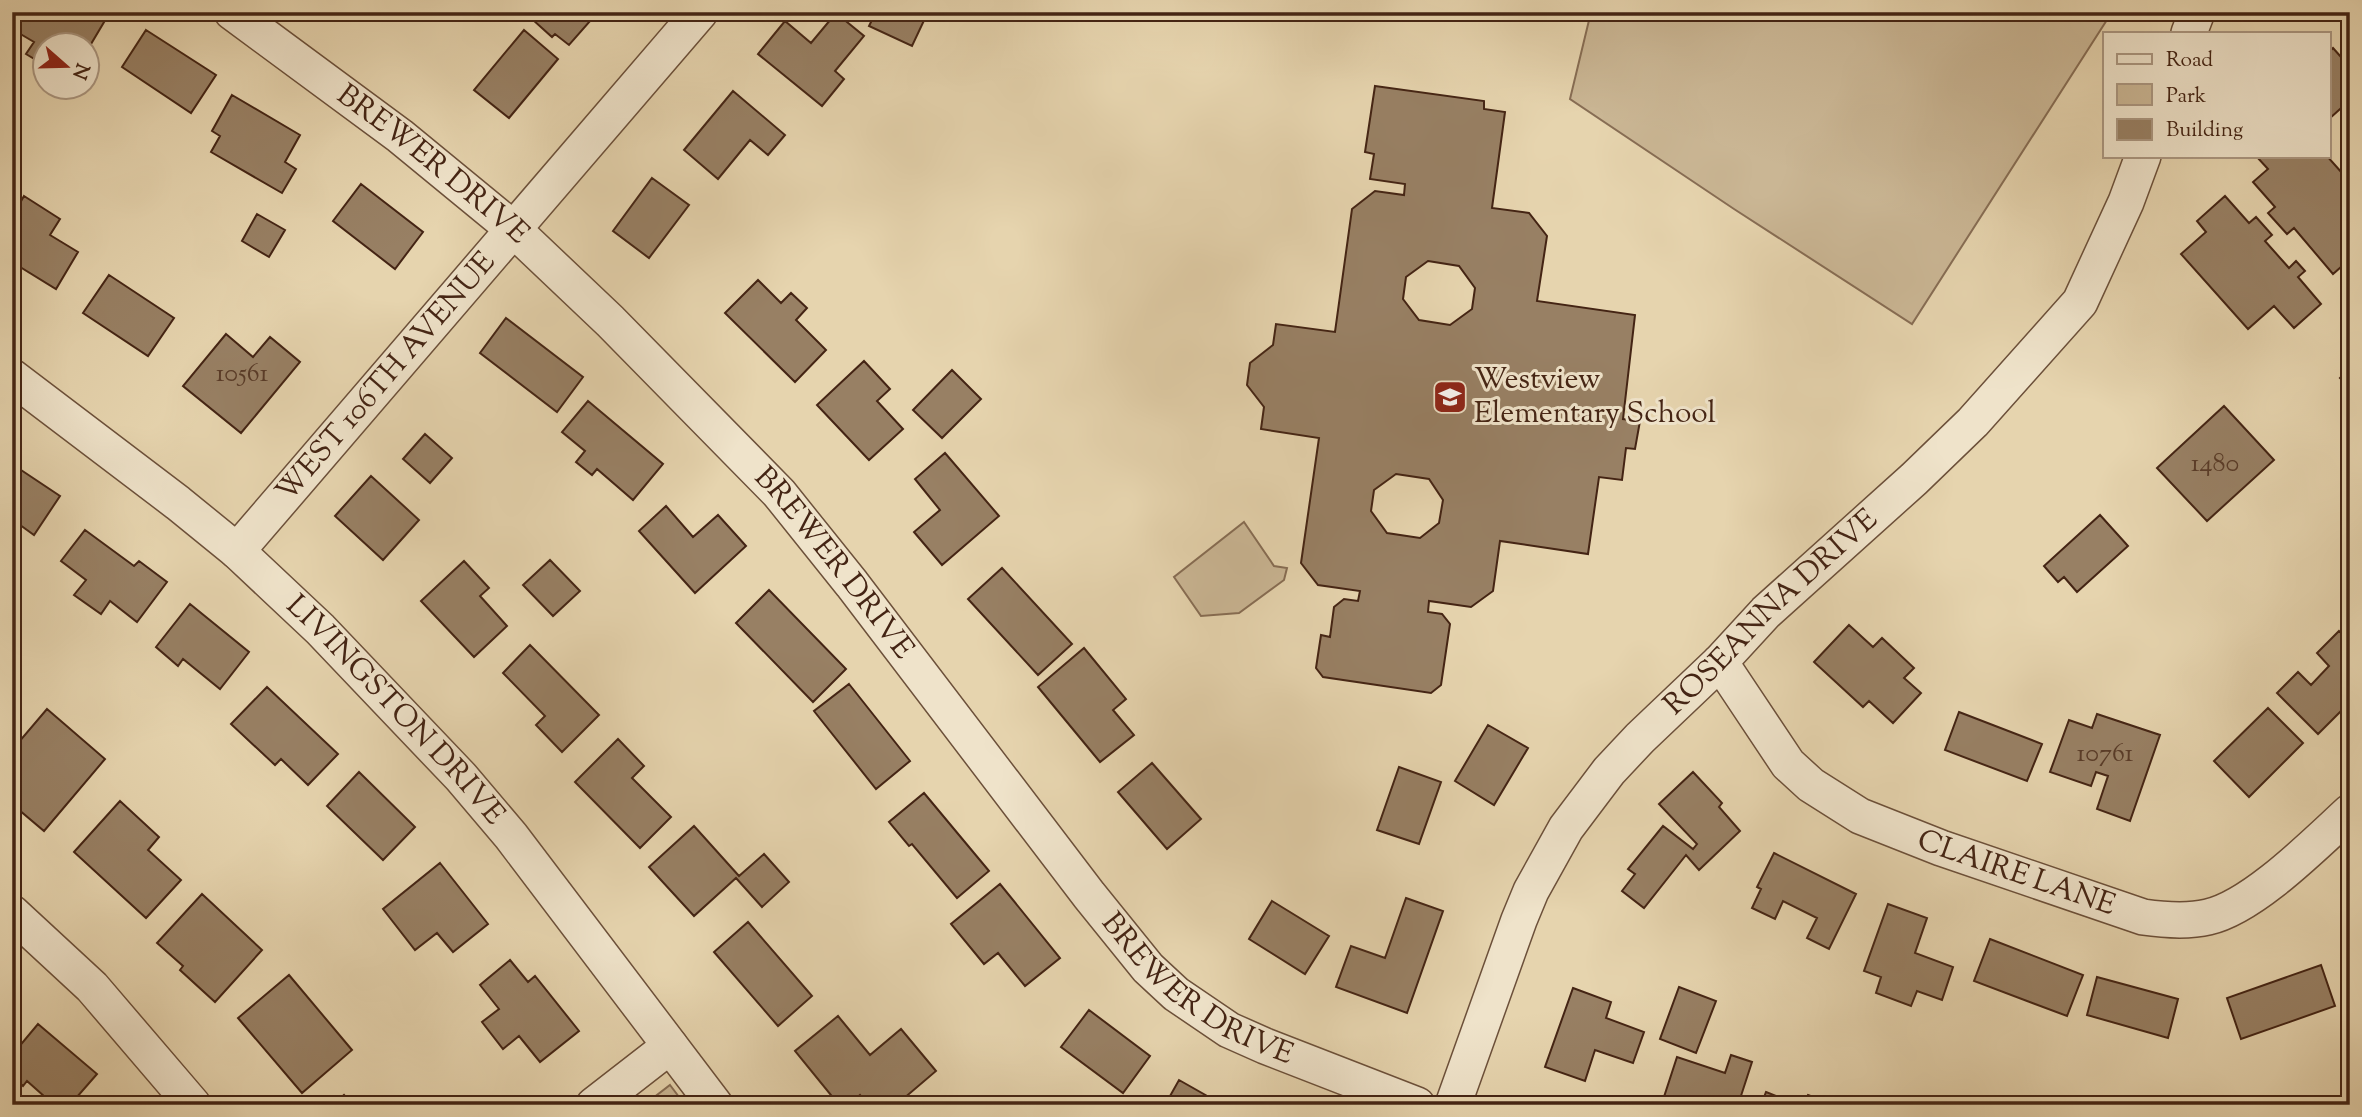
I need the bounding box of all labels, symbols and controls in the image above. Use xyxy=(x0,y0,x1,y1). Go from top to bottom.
north arrow xyxy=(32,32,102,102)
legend xyxy=(2103,32,2330,158)
text: Road xyxy=(2166,46,2213,76)
text: N xyxy=(64,59,95,83)
street label: BREWER DRIVE xyxy=(327,74,538,255)
text: Park xyxy=(2166,82,2207,112)
text: Building xyxy=(2166,116,2243,146)
street label: WEST 106TH AVENUE xyxy=(266,243,506,512)
house number: 10561 xyxy=(216,356,269,393)
place label: Westview Elementary School xyxy=(1474,359,1716,436)
school or university icon: Westview Elementary School xyxy=(1431,378,1469,416)
house number: 1480 xyxy=(2191,446,2239,483)
street label: BREWER DRIVE xyxy=(744,457,924,669)
street label: ROSEANNA DRIVE xyxy=(1654,500,1888,726)
street label: LIVINGSTON DRIVE xyxy=(276,586,515,835)
house number: 10761 xyxy=(2077,736,2134,773)
street label: CLAIRE LANE xyxy=(1910,819,2121,927)
street label: BREWER DRIVE xyxy=(1090,904,1299,1076)

